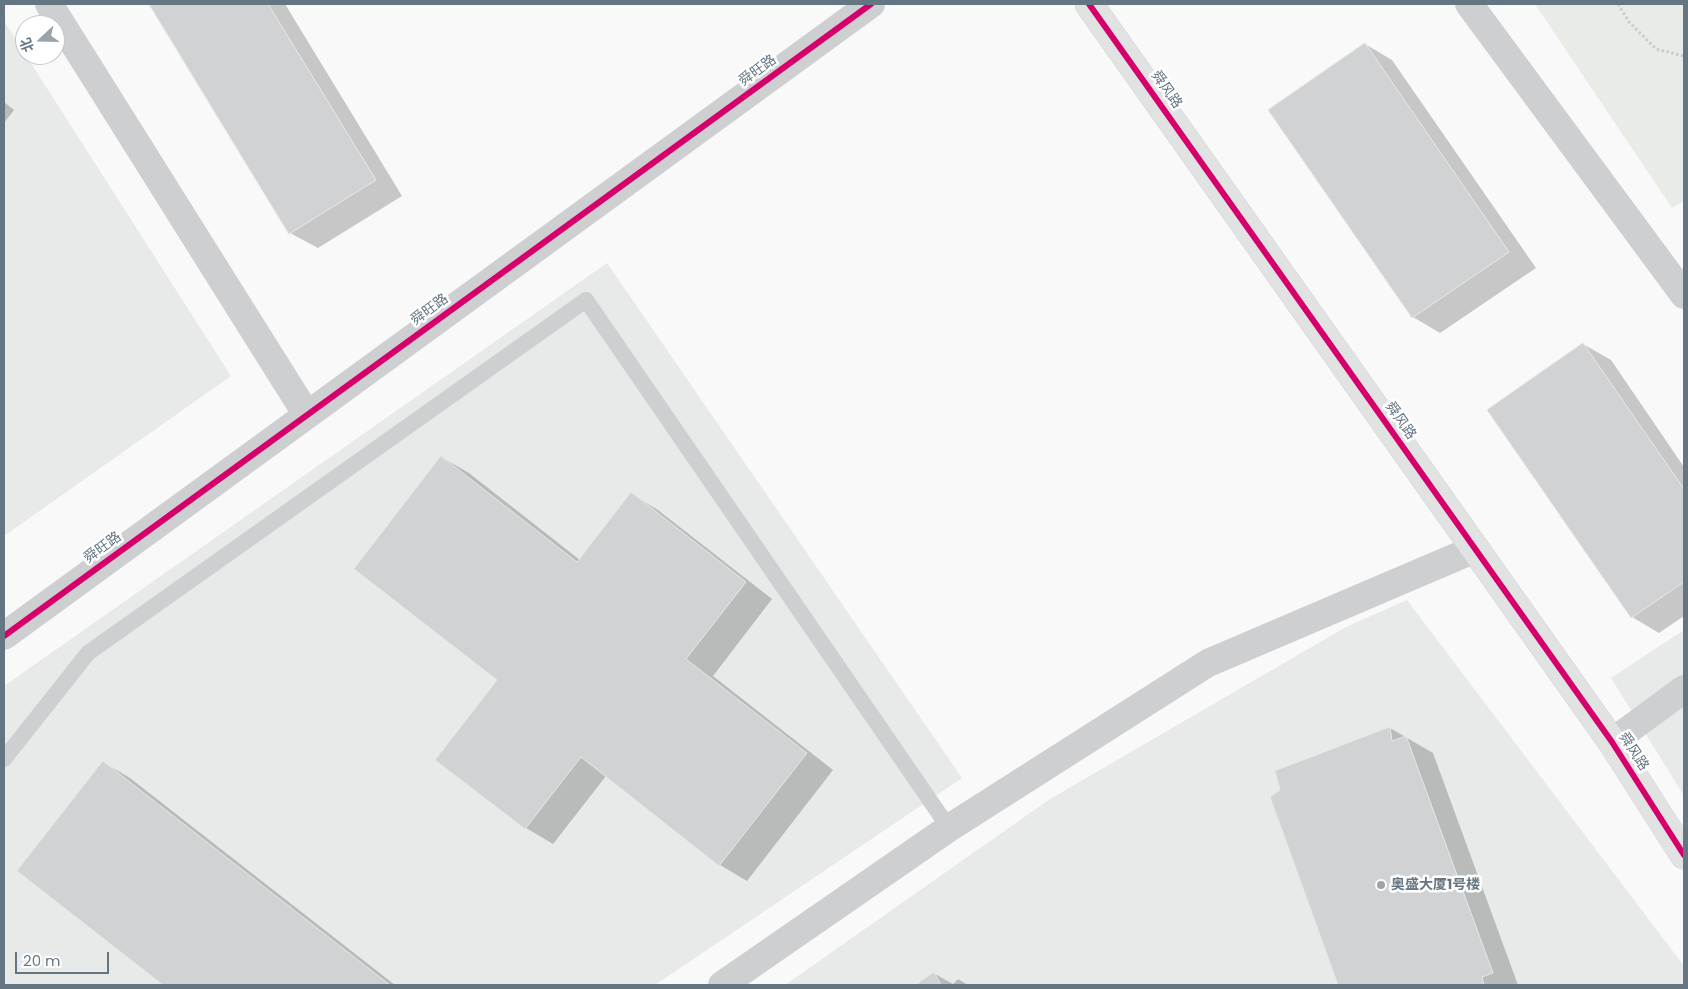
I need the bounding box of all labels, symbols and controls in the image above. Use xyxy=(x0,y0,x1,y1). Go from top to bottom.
north arrow xyxy=(15,15,65,65)
text: 北 xyxy=(15,35,39,55)
street label: 舜旺路 xyxy=(736,52,780,90)
street label: 舜风路 xyxy=(1147,68,1185,112)
street label: 舜旺路 xyxy=(408,291,452,329)
street label: 舜风路 xyxy=(1381,399,1419,443)
street label: 舜旺路 xyxy=(81,529,125,567)
street label: 舜风路 xyxy=(1615,730,1651,774)
place label: 奥盛大厦1号楼 xyxy=(1391,877,1480,893)
marker: 奥盛大厦1号楼 xyxy=(1375,879,1387,891)
scale bar xyxy=(18,942,111,974)
text: 20 m xyxy=(23,950,61,971)

